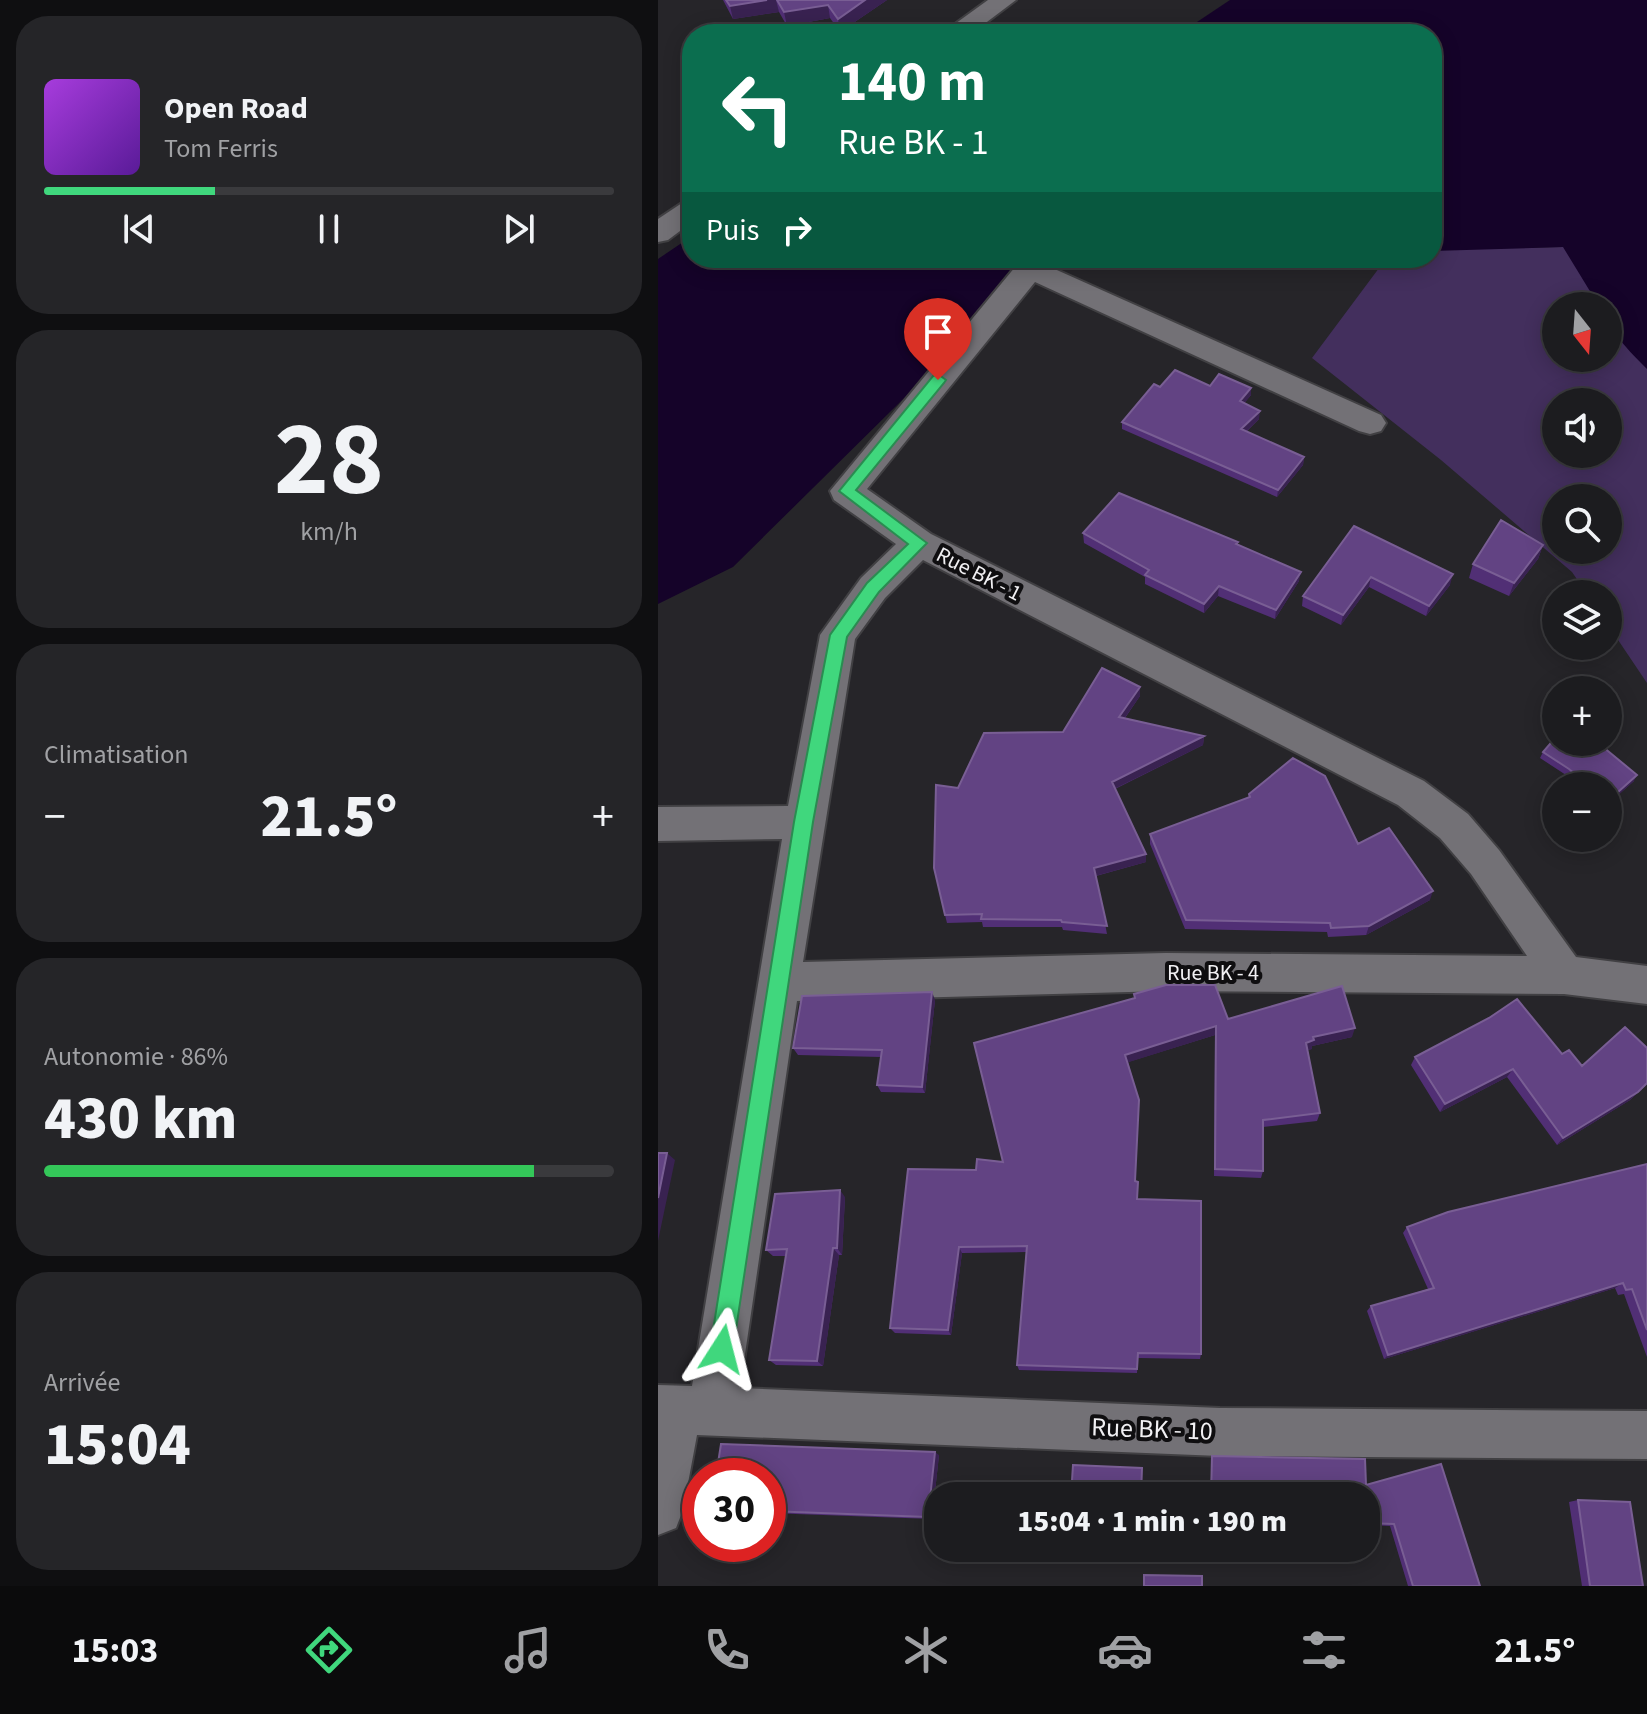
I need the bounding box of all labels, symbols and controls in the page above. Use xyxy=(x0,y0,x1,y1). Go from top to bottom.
text: 140 m xyxy=(838,43,986,122)
icon: left xyxy=(706,56,810,160)
text: Open Road xyxy=(164,87,308,130)
text: Rue BK - 1 xyxy=(838,117,989,168)
text: Tom Ferris xyxy=(164,130,278,167)
icon: previous xyxy=(117,207,161,251)
icon: pause xyxy=(307,207,351,251)
icon: next xyxy=(497,207,541,251)
icon: right xyxy=(775,208,819,252)
text: Puis xyxy=(706,209,759,252)
north arrow xyxy=(1542,292,1622,372)
map controls xyxy=(1542,292,1622,852)
pin xyxy=(904,298,972,380)
icon: arrive xyxy=(916,310,960,354)
text: 28 xyxy=(274,387,384,535)
button: sound xyxy=(1542,388,1622,468)
button: search xyxy=(1542,484,1622,564)
text: km/h xyxy=(300,513,358,550)
street label: Rue BK - 1 xyxy=(931,539,1027,609)
button: layers xyxy=(1542,580,1622,660)
button: + xyxy=(1542,676,1622,756)
text: Climatisation xyxy=(44,736,189,773)
button: − xyxy=(1542,772,1622,852)
text: 21.5° xyxy=(261,775,397,860)
text: − xyxy=(44,786,66,849)
text: + xyxy=(592,786,614,849)
street label: Rue BK - 4 xyxy=(1167,957,1259,989)
text: Autonomie · 86% xyxy=(44,1038,228,1075)
text: 430 km xyxy=(44,1077,237,1162)
position arrow xyxy=(680,1307,764,1391)
text: Arrivée xyxy=(44,1364,120,1401)
text: 15:04 xyxy=(44,1403,191,1488)
street label: Rue BK - 10 xyxy=(1091,1408,1213,1450)
speed limit sign: 30 xyxy=(682,1458,786,1562)
text: 15:04 · 1 min · 190 m xyxy=(1017,1500,1287,1543)
icon: directions xyxy=(301,1622,357,1678)
icon: music xyxy=(500,1622,556,1678)
icon: phone xyxy=(699,1622,755,1678)
icon: climate xyxy=(898,1622,954,1678)
icon: car xyxy=(1097,1622,1153,1678)
icon: filters xyxy=(1296,1622,1352,1678)
text: 15:03 xyxy=(71,1625,158,1676)
text: 21.5° xyxy=(1495,1625,1575,1676)

